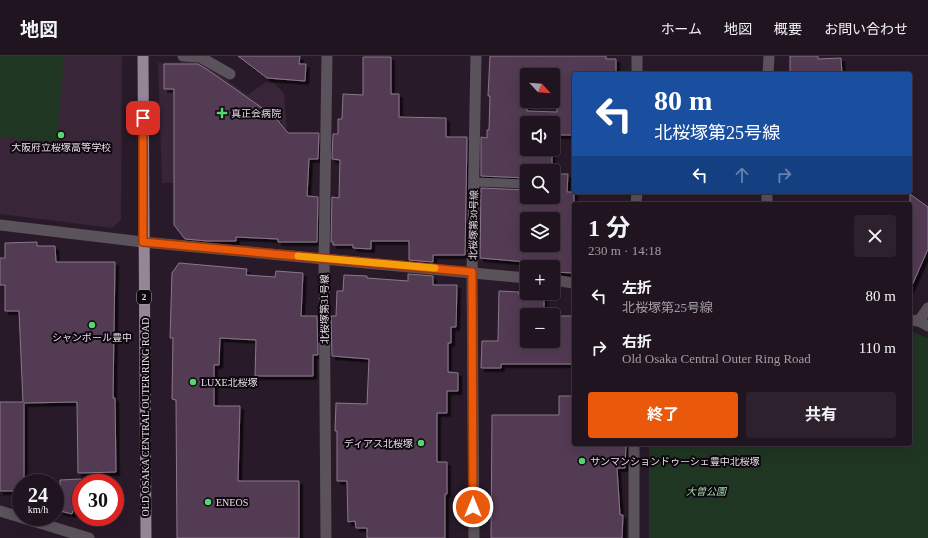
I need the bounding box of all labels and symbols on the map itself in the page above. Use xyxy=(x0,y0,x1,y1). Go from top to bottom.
north arrow xyxy=(520,68,560,108)
pin xyxy=(126,101,160,135)
marker: 真正会病院 xyxy=(216,107,228,119)
place label: 真正会病院 xyxy=(231,108,281,119)
marker: 大阪府立桜塚高等学校 xyxy=(56,130,66,140)
place label: 大阪府立桜塚高等学校 xyxy=(11,142,111,153)
street label: 北桜塚第30号線 xyxy=(467,190,480,260)
street label: 北桜塚第31号線 xyxy=(319,274,330,344)
road number: 2 xyxy=(137,290,151,304)
street label: OLD OSAKA CENTRAL OUTER RING ROAD xyxy=(140,318,151,516)
marker: シャンボール豊中 xyxy=(87,320,97,330)
place label: シャンボール豊中 xyxy=(52,332,132,343)
marker: LUXE北桜塚 xyxy=(188,377,198,387)
place label: LUXE北桜塚 xyxy=(201,377,258,388)
place label: ディアス北桜塚 xyxy=(344,438,413,449)
marker: ディアス北桜塚 xyxy=(416,438,426,448)
marker: サンマンションドゥーシェ豊中北桜塚 xyxy=(577,456,587,466)
place label: サンマンションドゥーシェ豊中北桜塚 xyxy=(590,456,760,467)
speed limit sign: 30 xyxy=(72,474,124,526)
position arrow xyxy=(452,486,494,528)
park label: 大曽公園 xyxy=(686,486,728,497)
marker: ENEOS xyxy=(203,497,213,507)
place label: ENEOS xyxy=(216,497,248,508)

